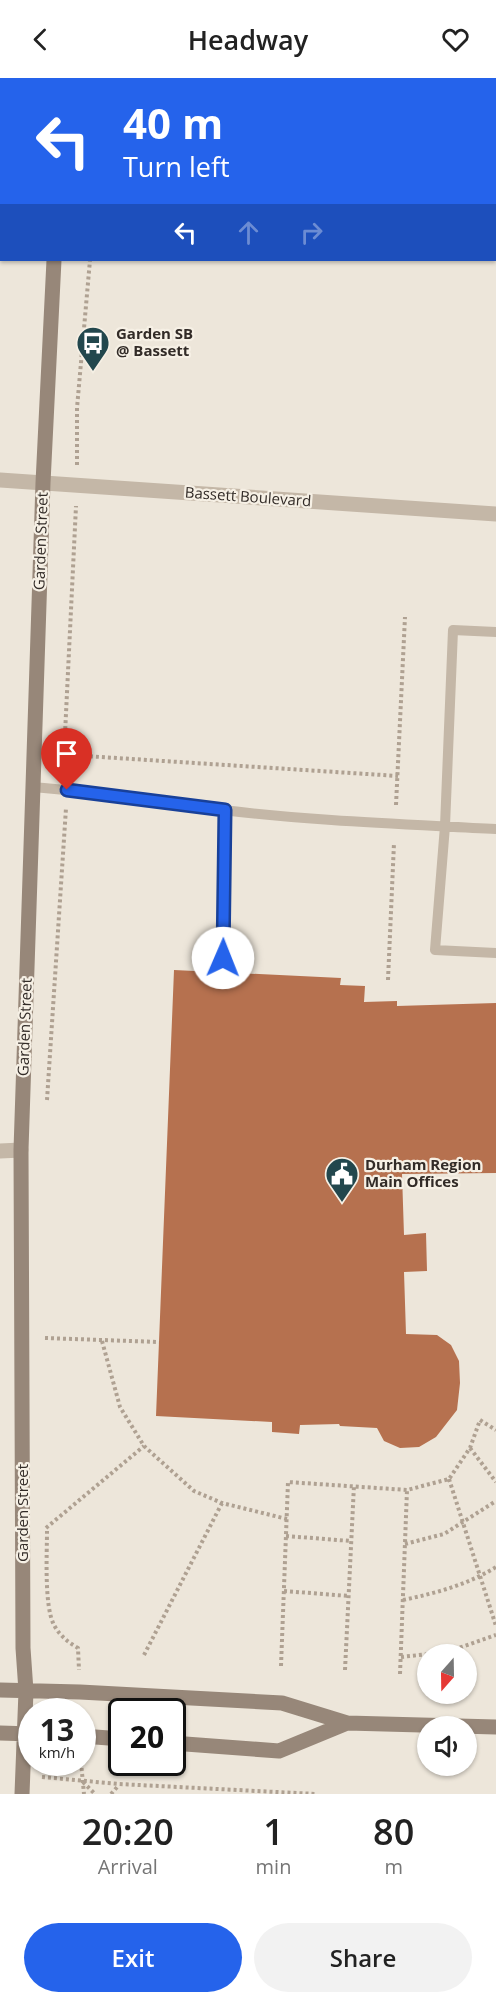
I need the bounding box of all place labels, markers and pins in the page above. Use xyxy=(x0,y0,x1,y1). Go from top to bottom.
place label: Garden SB @ Bassett xyxy=(116,323,193,360)
bus stop icon: Garden SB @ Bassett xyxy=(75,325,111,372)
pin xyxy=(41,728,92,790)
place label: Durham Region Main Offices xyxy=(365,1154,481,1191)
public building icon: Durham Region Main Offices xyxy=(324,1156,360,1203)

